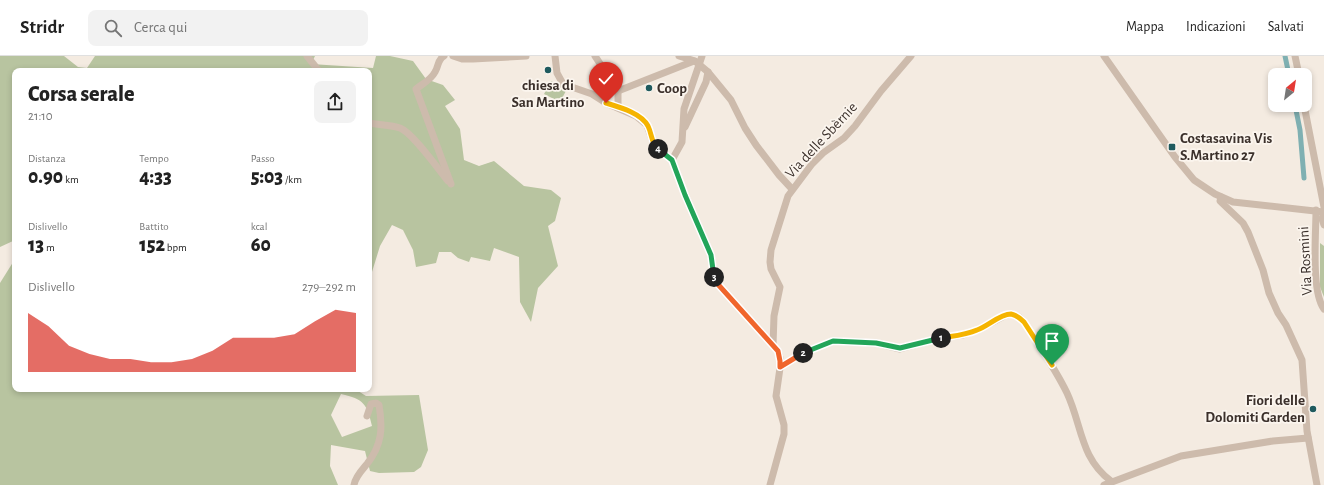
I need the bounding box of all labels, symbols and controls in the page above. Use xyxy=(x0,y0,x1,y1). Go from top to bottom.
search box xyxy=(88,10,368,46)
icon: search xyxy=(102,17,124,39)
text: Stridr xyxy=(20,18,64,37)
text: Cerca qui xyxy=(134,20,187,35)
text: Mappa xyxy=(1126,20,1164,34)
text: Indicazioni xyxy=(1186,20,1246,34)
text: Salvati xyxy=(1268,20,1304,34)
pin xyxy=(589,62,623,103)
marker: chiesa di San Martino xyxy=(543,65,553,75)
icon: check xyxy=(595,68,617,90)
north arrow xyxy=(1268,68,1312,112)
map controls xyxy=(1268,68,1312,112)
place label: chiesa di San Martino xyxy=(511,78,585,110)
button: share xyxy=(314,81,356,123)
place label: Coop xyxy=(657,81,687,96)
text: Corsa serale xyxy=(28,83,134,105)
marker: Coop xyxy=(644,83,654,93)
street label: Via delle Sbèrnie xyxy=(783,99,860,181)
text: 21:10 xyxy=(28,110,53,123)
place label: Costasavina Vis S.Martino 27 xyxy=(1180,131,1273,163)
pin: 4 xyxy=(648,139,668,159)
marker: Costasavina Vis S.Martino 27 xyxy=(1167,142,1177,152)
text: 4 xyxy=(655,143,661,154)
text: Distanza xyxy=(28,153,66,164)
text: Tempo xyxy=(139,153,169,164)
text: Passo xyxy=(251,153,275,164)
text: 0.90 xyxy=(28,167,63,187)
text: 4:33 xyxy=(139,167,172,187)
text: 5:03 xyxy=(251,167,283,187)
text: km xyxy=(63,174,79,185)
text: /km xyxy=(283,174,302,185)
text: Dislivello xyxy=(28,221,68,232)
text: Battito xyxy=(139,221,169,232)
text: kcal xyxy=(251,221,267,232)
street label: Via Rosmini xyxy=(1296,226,1315,296)
text: 13 xyxy=(28,235,44,255)
text: 152 xyxy=(139,235,165,255)
text: 60 xyxy=(251,235,271,255)
text: m xyxy=(44,242,55,253)
text: bpm xyxy=(165,242,187,253)
pin: 3 xyxy=(704,267,724,287)
text: 3 xyxy=(712,271,716,282)
text: Dislivello xyxy=(28,281,75,294)
text: 279–292 m xyxy=(302,281,356,294)
pin xyxy=(1035,324,1069,365)
pin: 1 xyxy=(931,328,951,348)
icon: arrive xyxy=(1041,330,1063,352)
text: 1 xyxy=(939,332,943,343)
pin: 2 xyxy=(793,343,813,363)
text: 2 xyxy=(800,347,806,358)
place label: Fiori delle Dolomiti Garden xyxy=(1205,393,1305,425)
marker: Fiori delle Dolomiti Garden xyxy=(1308,404,1318,414)

